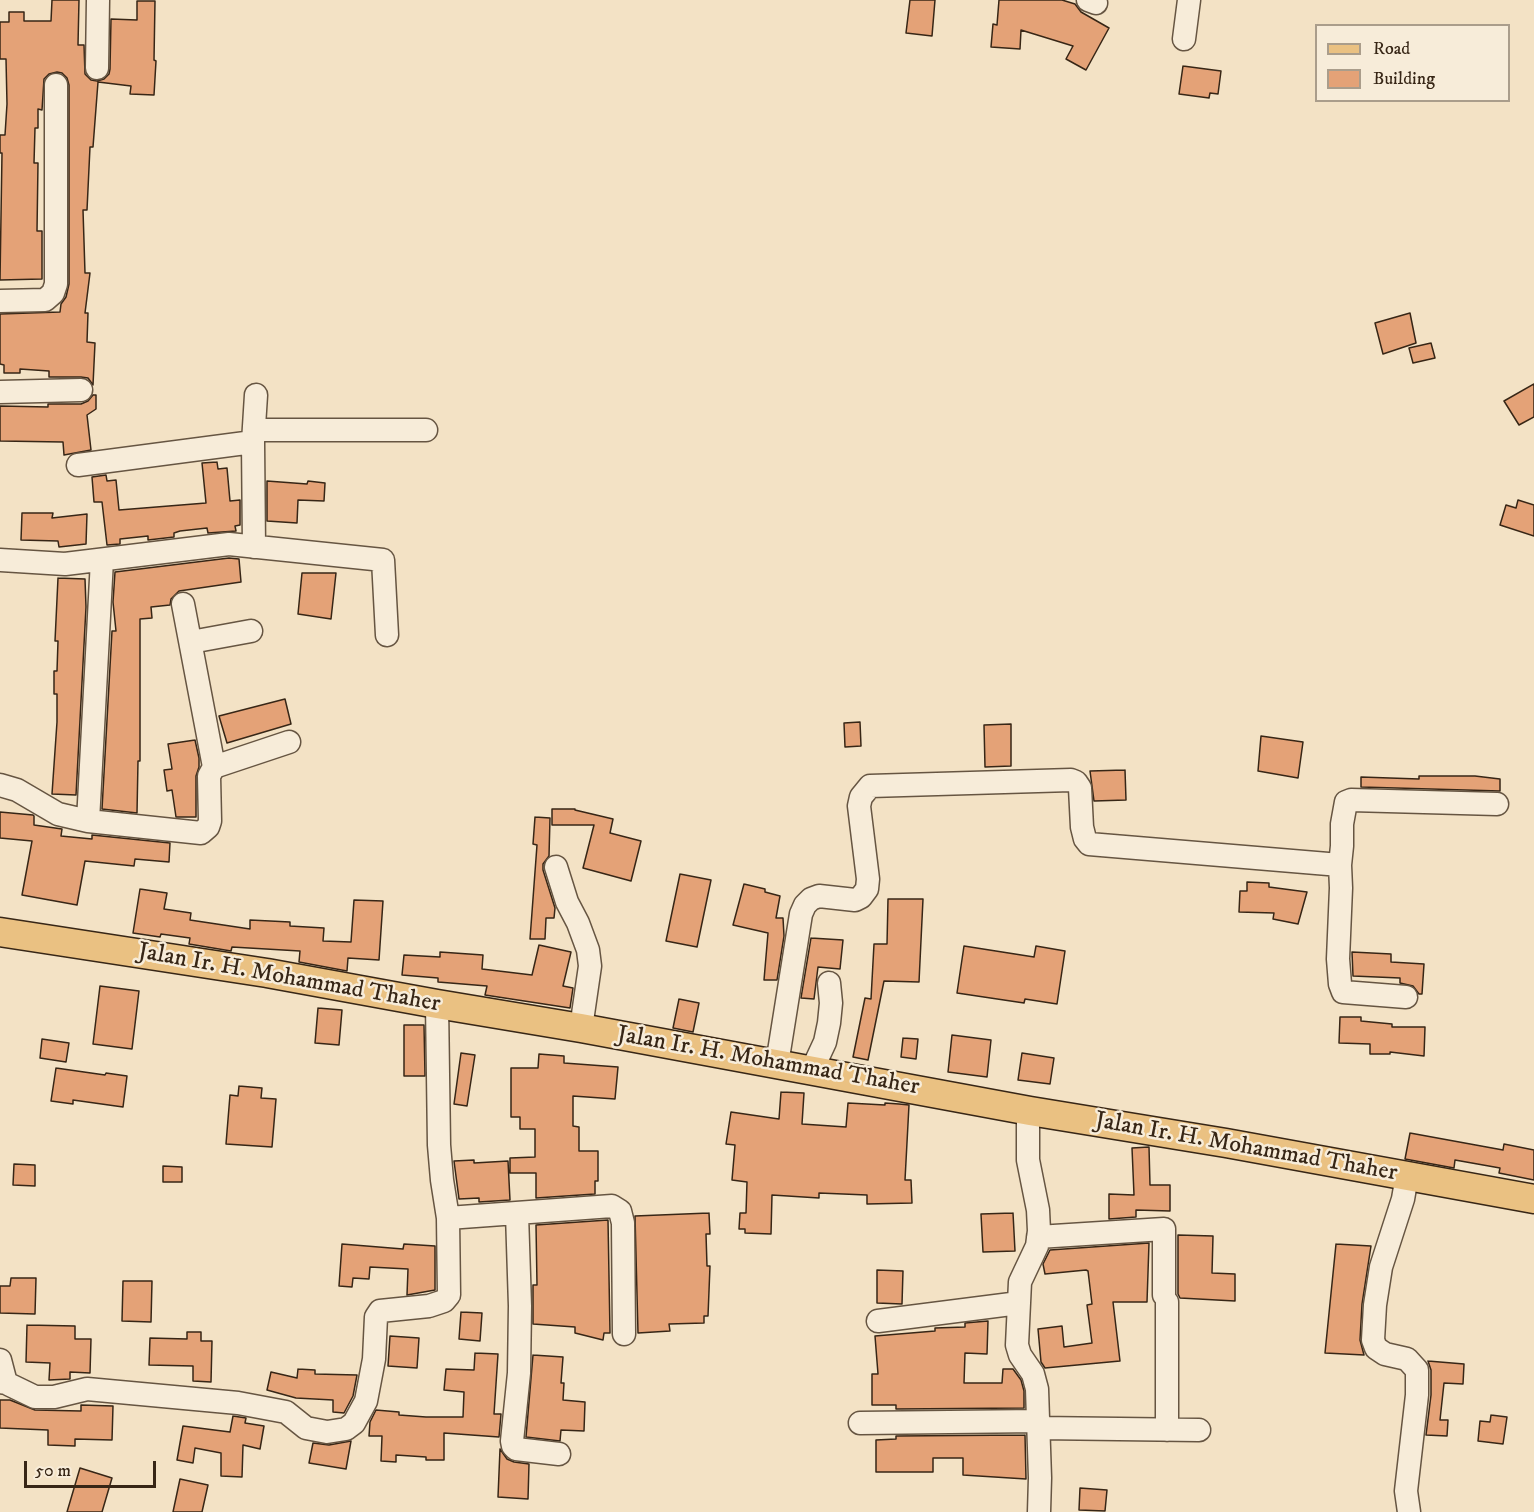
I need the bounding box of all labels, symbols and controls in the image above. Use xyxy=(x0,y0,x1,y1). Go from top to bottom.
legend xyxy=(1315,24,1510,102)
text: Road xyxy=(1373,38,1410,60)
text: Building xyxy=(1373,68,1435,90)
street label: Jalan Ir. H. Mohammad Thaher xyxy=(136,938,442,1020)
street label: Jalan Ir. H. Mohammad Thaher xyxy=(615,1021,921,1103)
street label: Jalan Ir. H. Mohammad Thaher xyxy=(1093,1107,1399,1189)
scale bar xyxy=(27,1449,159,1487)
text: 50 m xyxy=(35,1460,71,1482)

